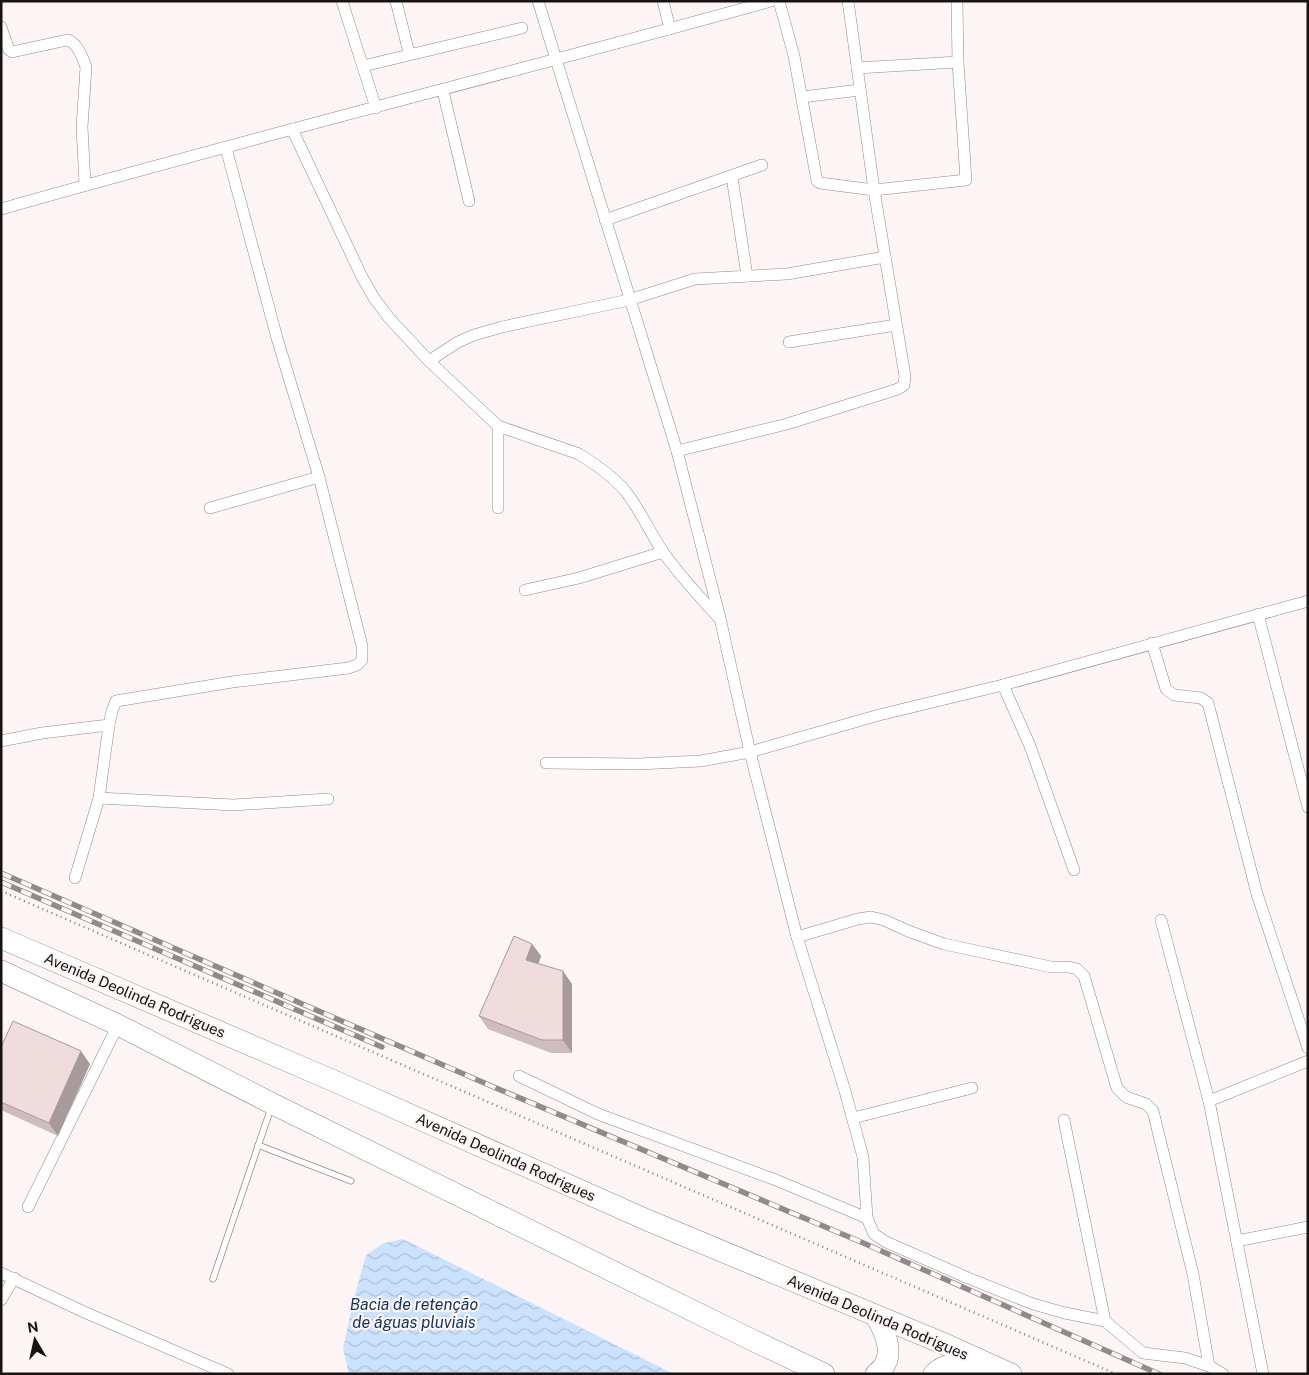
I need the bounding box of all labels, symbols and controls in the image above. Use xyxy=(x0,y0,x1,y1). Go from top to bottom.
street label: Avenida Deolinda Rodrigues xyxy=(42,949,228,1041)
street label: Avenida Deolinda Rodrigues xyxy=(413,1110,599,1204)
street label: Avenida Deolinda Rodrigues xyxy=(785,1271,971,1363)
water label: Bacia de retenção de águas pluviais xyxy=(350,1295,478,1332)
north arrow xyxy=(10,1315,60,1365)
text: N xyxy=(26,1318,40,1336)

